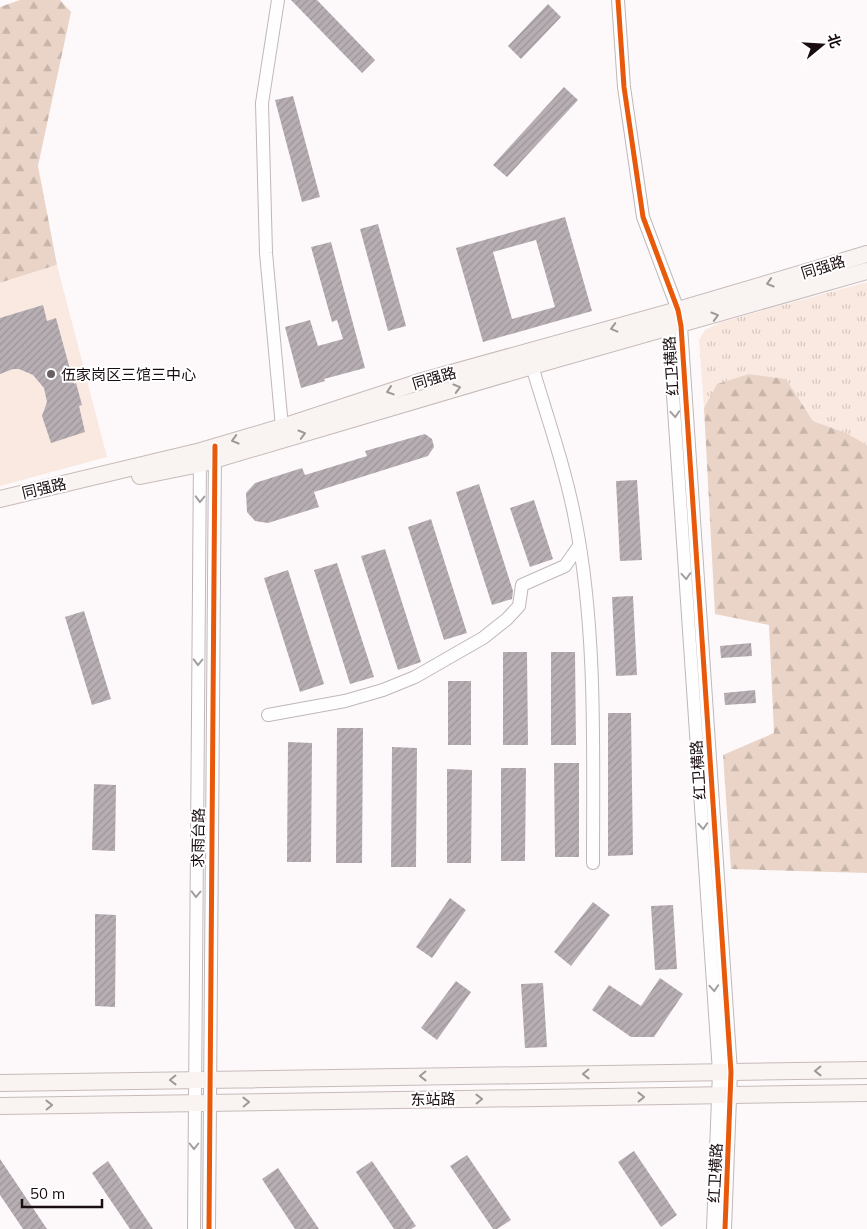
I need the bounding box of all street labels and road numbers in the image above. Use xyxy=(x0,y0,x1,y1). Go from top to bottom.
street label: 同强路 xyxy=(799,251,847,283)
street label: 红卫横路 xyxy=(659,335,683,397)
street label: 同强路 xyxy=(410,363,458,393)
street label: 同强路 xyxy=(20,474,68,502)
street label: 红卫横路 xyxy=(686,739,710,801)
street label: 求雨台路 xyxy=(188,808,208,868)
street label: 东站路 xyxy=(410,1089,456,1109)
street label: 红卫横路 xyxy=(704,1143,726,1203)

